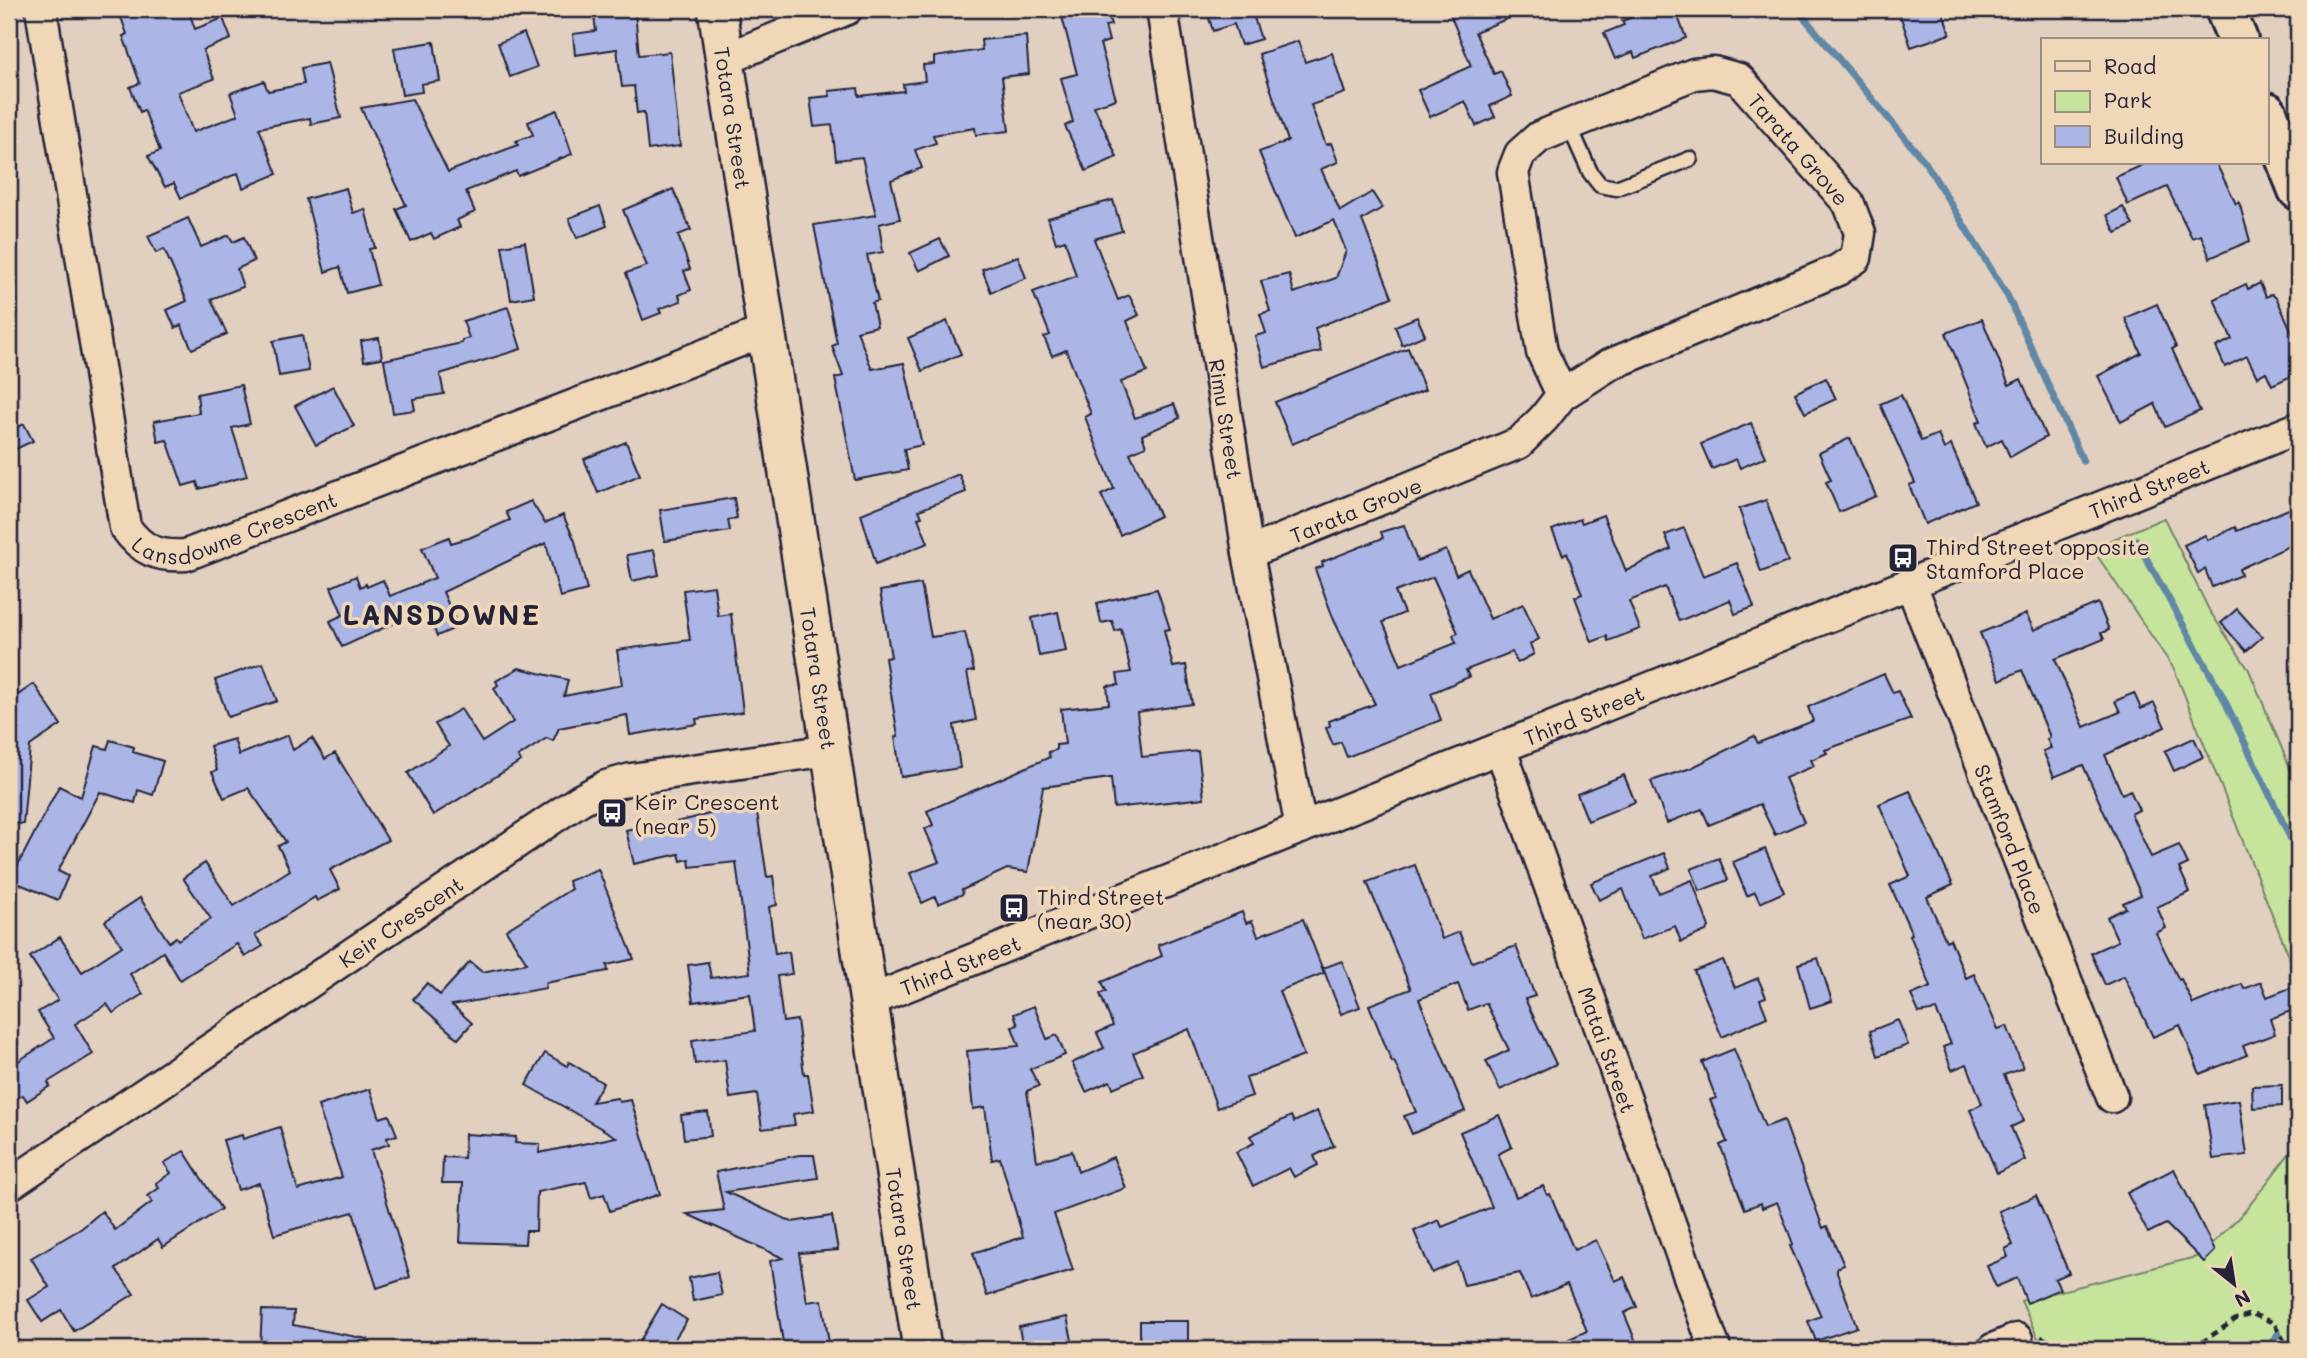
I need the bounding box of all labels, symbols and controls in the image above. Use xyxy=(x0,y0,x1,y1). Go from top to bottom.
legend xyxy=(2041,38,2268,164)
street label: Totara Street xyxy=(709,45,758,191)
text: Road xyxy=(2104,52,2156,79)
text: Park xyxy=(2104,86,2152,113)
street label: Tarata Grove xyxy=(1743,87,1855,211)
text: Building xyxy=(2104,122,2184,149)
street label: Rimu Street xyxy=(1204,357,1250,481)
street label: Third Street xyxy=(2085,452,2213,524)
street label: Tarata Grove xyxy=(1285,471,1426,548)
street label: Lansdowne Crescent xyxy=(127,485,340,569)
place label: Third Street opposite Stamford Place xyxy=(1926,533,2150,584)
bus stop icon: Third Street opposite Stamford Place xyxy=(1886,541,1920,575)
district label: LANSDOWNE xyxy=(343,596,541,632)
street label: Totara Street xyxy=(795,605,844,751)
street label: Third Street xyxy=(1519,678,1648,751)
street label: Stamford Place xyxy=(1969,760,2052,918)
place label: Keir Crescent (near 5) xyxy=(635,788,779,839)
bus stop icon: Keir Crescent (near 5) xyxy=(595,796,629,830)
street label: Keir Crescent xyxy=(333,870,468,973)
place label: Third Street (near 30) xyxy=(1037,883,1164,934)
bus stop icon: Third Street (near 30) xyxy=(997,891,1031,925)
street label: Third Street xyxy=(896,928,1024,1001)
street label: Matai Street xyxy=(1573,983,1643,1116)
street label: Totara Street xyxy=(881,1166,929,1312)
north arrow xyxy=(2198,1250,2268,1320)
text: N xyxy=(2230,1285,2255,1314)

